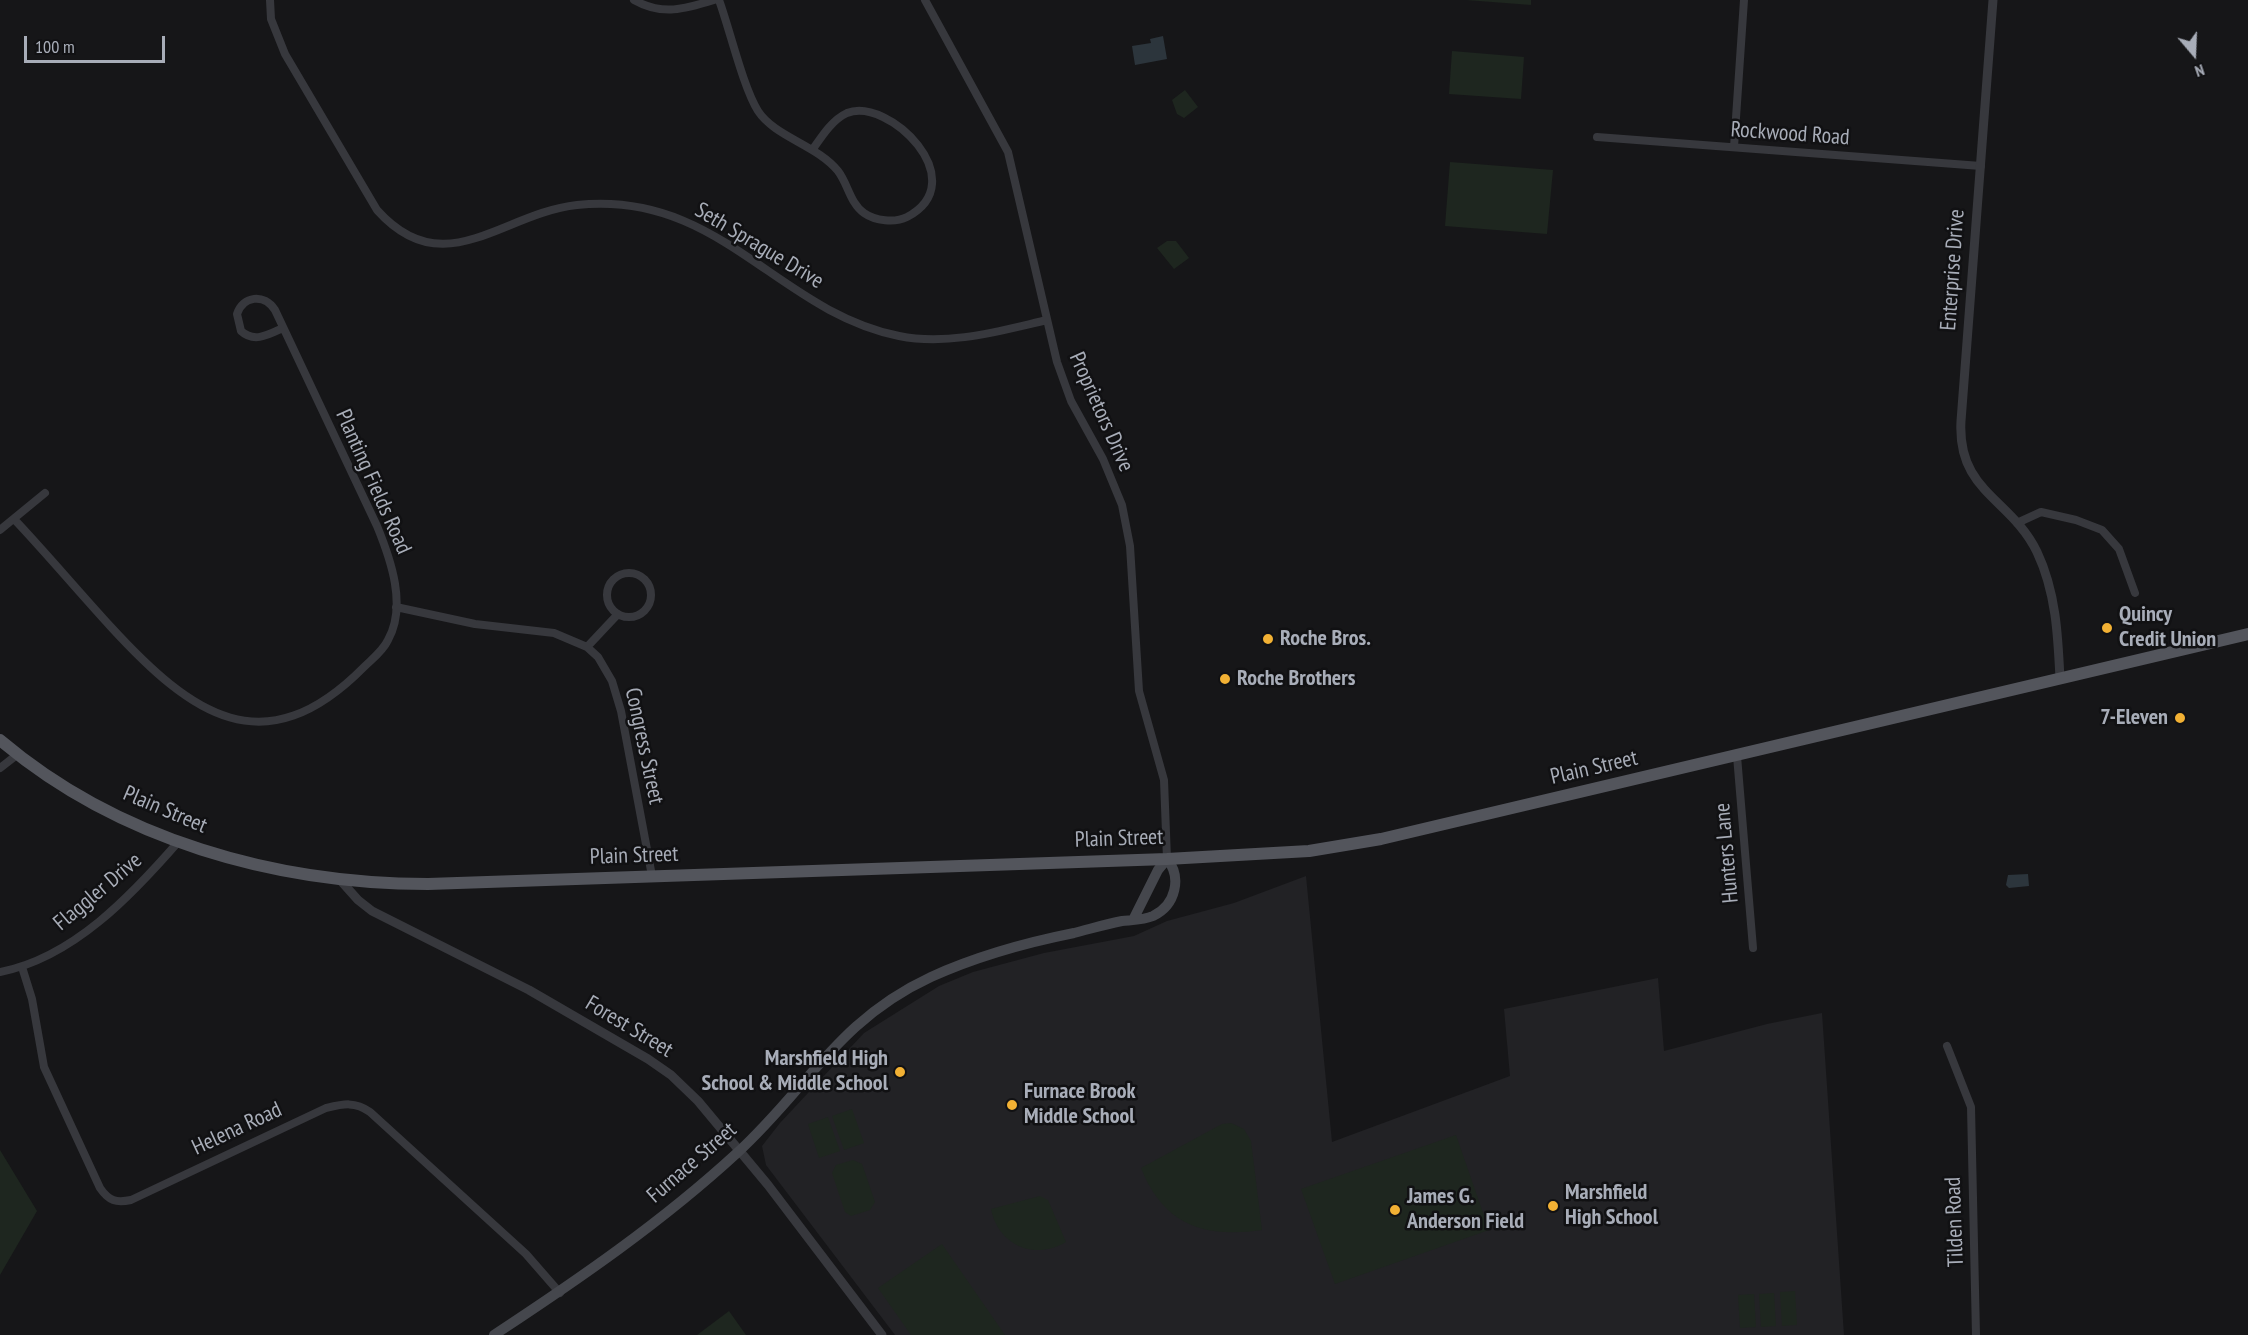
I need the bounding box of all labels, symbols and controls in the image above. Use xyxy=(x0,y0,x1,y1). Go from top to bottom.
scale bar xyxy=(27,24,168,62)
north arrow xyxy=(2164,24,2224,84)
text: 100 m xyxy=(35,35,75,58)
text: N xyxy=(2193,60,2207,82)
street label: Rockwood Road xyxy=(1730,117,1850,151)
street label: Seth Sprague Drive xyxy=(690,197,828,295)
street label: Enterprise Drive xyxy=(1936,208,1970,332)
street label: Proprietors Drive xyxy=(1063,348,1139,476)
street label: Planting Fields Road xyxy=(329,406,417,558)
place label: Quincy Credit Union xyxy=(2119,602,2216,654)
marker: Quincy Credit Union xyxy=(2100,621,2114,635)
place label: Roche Bros. xyxy=(1280,626,1371,652)
marker: Roche Bros. xyxy=(1261,632,1275,646)
place label: Roche Brothers xyxy=(1237,666,1355,692)
marker: Roche Brothers xyxy=(1218,672,1232,686)
street label: Congress Street xyxy=(619,685,669,807)
place label: 7-Eleven xyxy=(2100,705,2168,731)
marker: 7-Eleven xyxy=(2173,711,2187,725)
street label: Plain Street xyxy=(1548,745,1640,791)
street label: Plain Street xyxy=(119,781,211,839)
street label: Hunters Lane xyxy=(1709,802,1745,904)
street label: Plain Street xyxy=(1074,824,1164,854)
street label: Plain Street xyxy=(589,841,679,871)
street label: Flaggler Drive xyxy=(49,848,147,936)
street label: Forest Street xyxy=(580,991,678,1063)
place label: Marshfield High School & Middle School xyxy=(701,1046,888,1098)
marker: Marshfield High School & Middle School xyxy=(893,1065,907,1079)
place label: Furnace Brook Middle School xyxy=(1024,1079,1136,1130)
street label: Helena Road xyxy=(188,1097,286,1161)
marker: Furnace Brook Middle School xyxy=(1005,1098,1019,1112)
street label: Furnace Street xyxy=(642,1117,742,1209)
street label: Tilden Road xyxy=(1940,1176,1970,1268)
place label: Marshfield High School xyxy=(1565,1180,1658,1232)
place label: James G. Anderson Field xyxy=(1407,1184,1524,1236)
marker: Marshfield High School xyxy=(1546,1199,1560,1213)
marker: James G. Anderson Field xyxy=(1388,1203,1402,1217)

